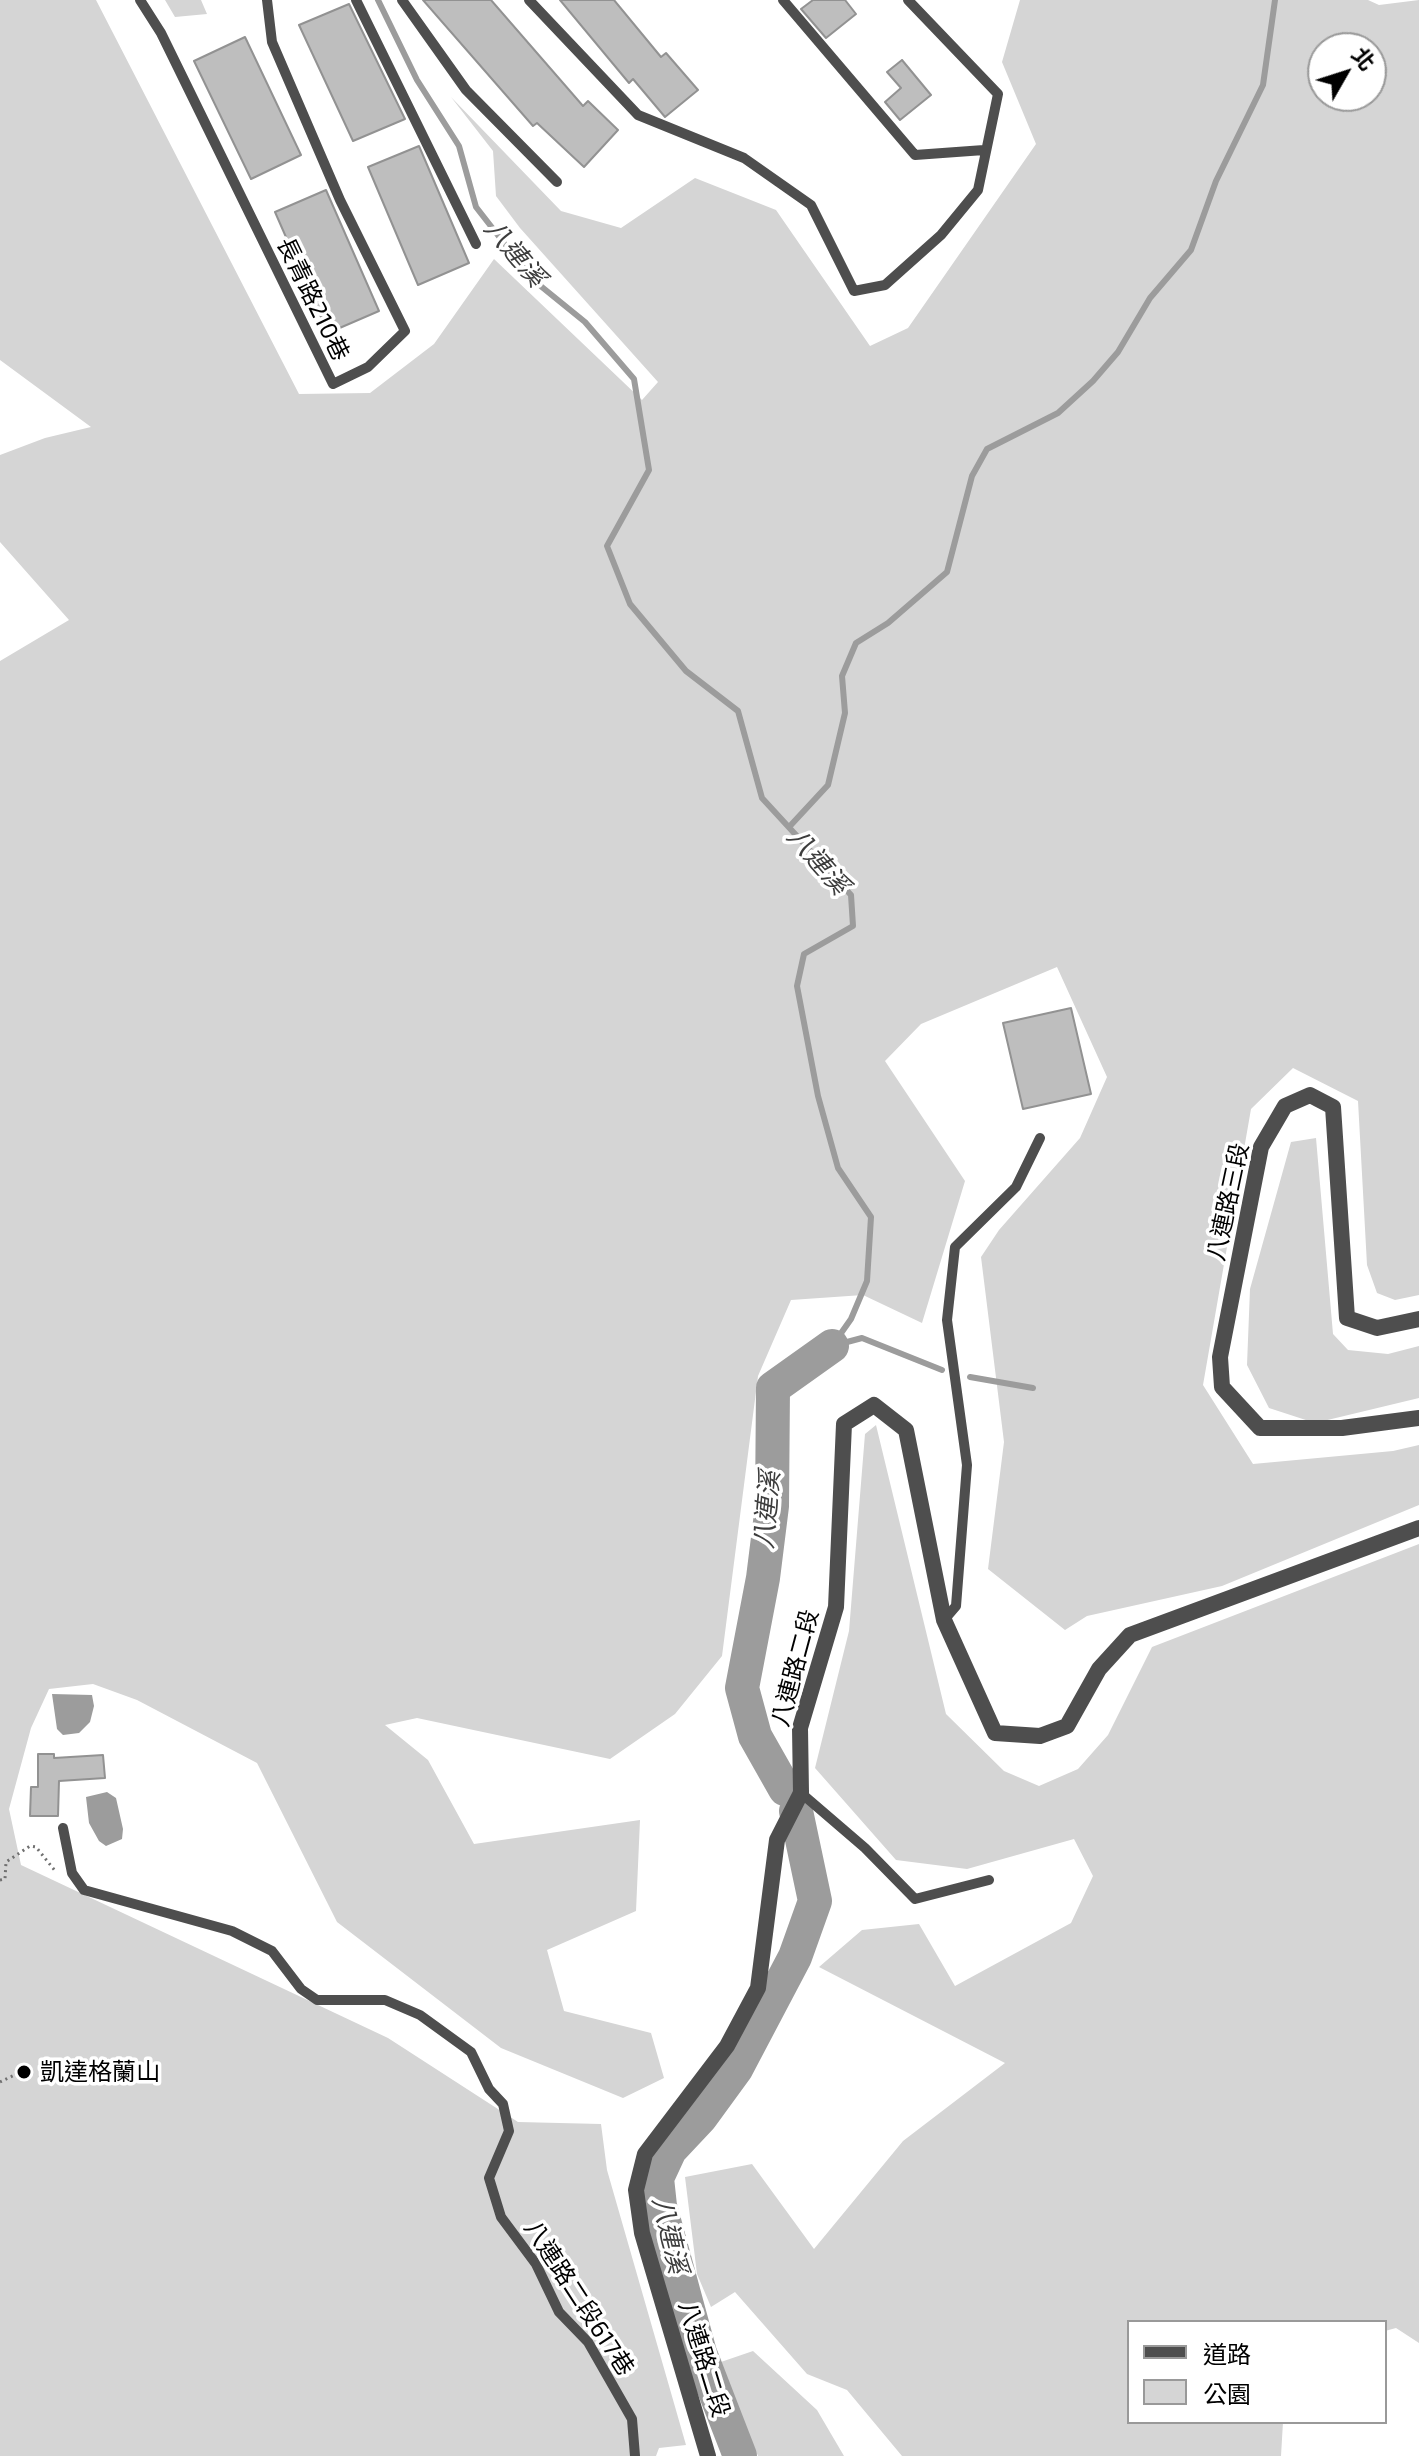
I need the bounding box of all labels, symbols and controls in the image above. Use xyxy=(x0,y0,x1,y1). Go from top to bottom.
north arrow xyxy=(1307,32,1387,112)
text: 北 xyxy=(1347,41,1381,75)
water label: 八連溪 xyxy=(478,213,552,293)
street label: 長青路210巷 xyxy=(271,233,355,365)
water label: 八連溪 xyxy=(781,821,855,901)
street label: 八連路三段 xyxy=(1201,1140,1255,1264)
water label: 八連溪 xyxy=(748,1470,786,1550)
street label: 八連路二段 xyxy=(766,1606,824,1730)
place label: 凱達格蘭山 xyxy=(40,2058,160,2086)
marker: 凱達格蘭山 xyxy=(15,2063,33,2081)
water label: 八連溪 xyxy=(646,2193,694,2277)
street label: 八連路二段617巷 xyxy=(518,2215,640,2381)
street label: 八連路二段 xyxy=(673,2297,735,2421)
legend xyxy=(1127,2320,1387,2424)
text: 道路 xyxy=(1203,2339,1251,2368)
text: 公園 xyxy=(1203,2379,1251,2408)

